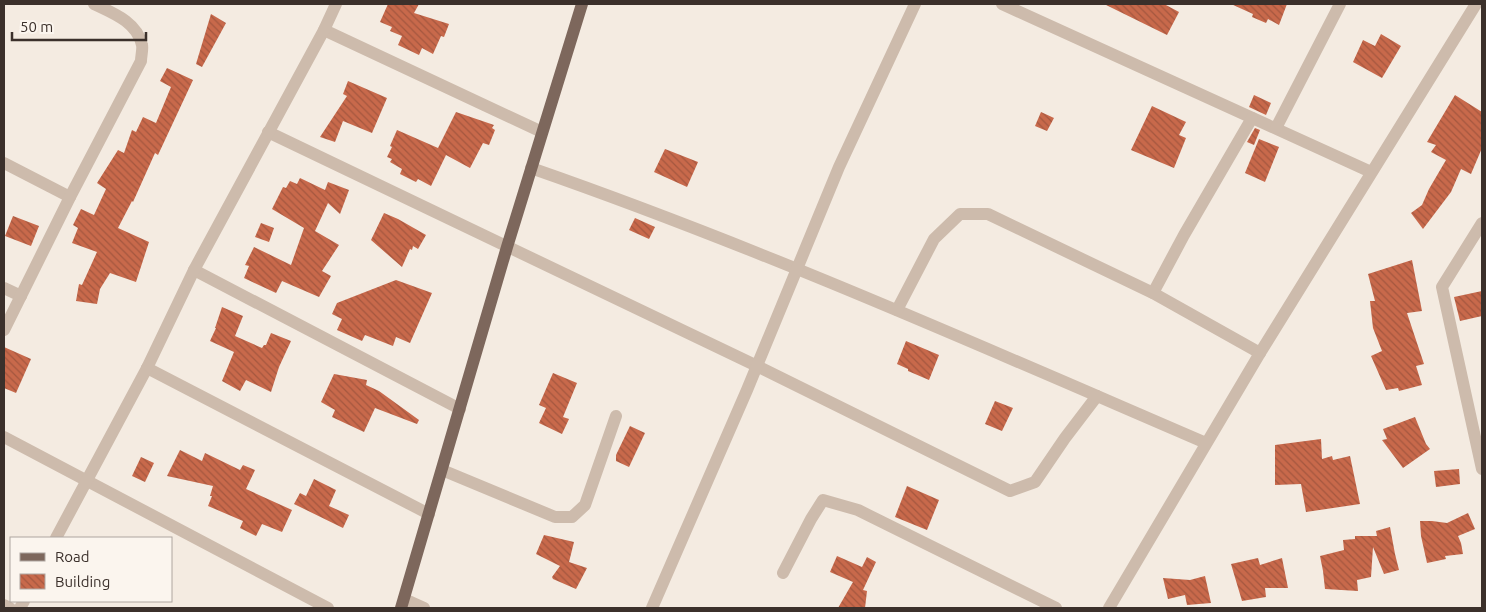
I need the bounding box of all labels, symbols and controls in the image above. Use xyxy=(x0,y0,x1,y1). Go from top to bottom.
scale bar xyxy=(12,10,146,42)
text: 50 m xyxy=(20,18,53,35)
legend xyxy=(10,537,172,602)
text: Road xyxy=(55,548,90,565)
text: Building xyxy=(55,573,110,590)

